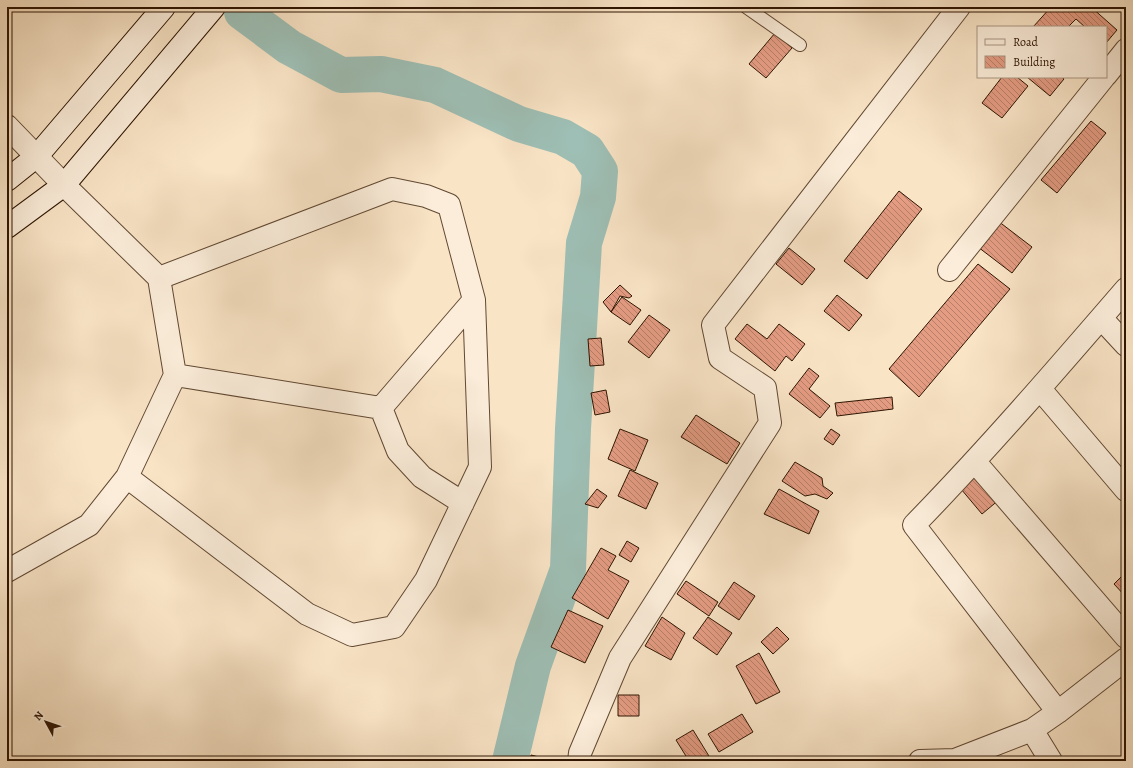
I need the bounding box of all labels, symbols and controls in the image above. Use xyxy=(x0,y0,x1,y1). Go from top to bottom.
legend xyxy=(977,26,1107,78)
text: Road xyxy=(1013,34,1039,50)
text: Building xyxy=(1013,54,1055,70)
north arrow xyxy=(26,702,66,742)
text: N xyxy=(30,708,47,724)

